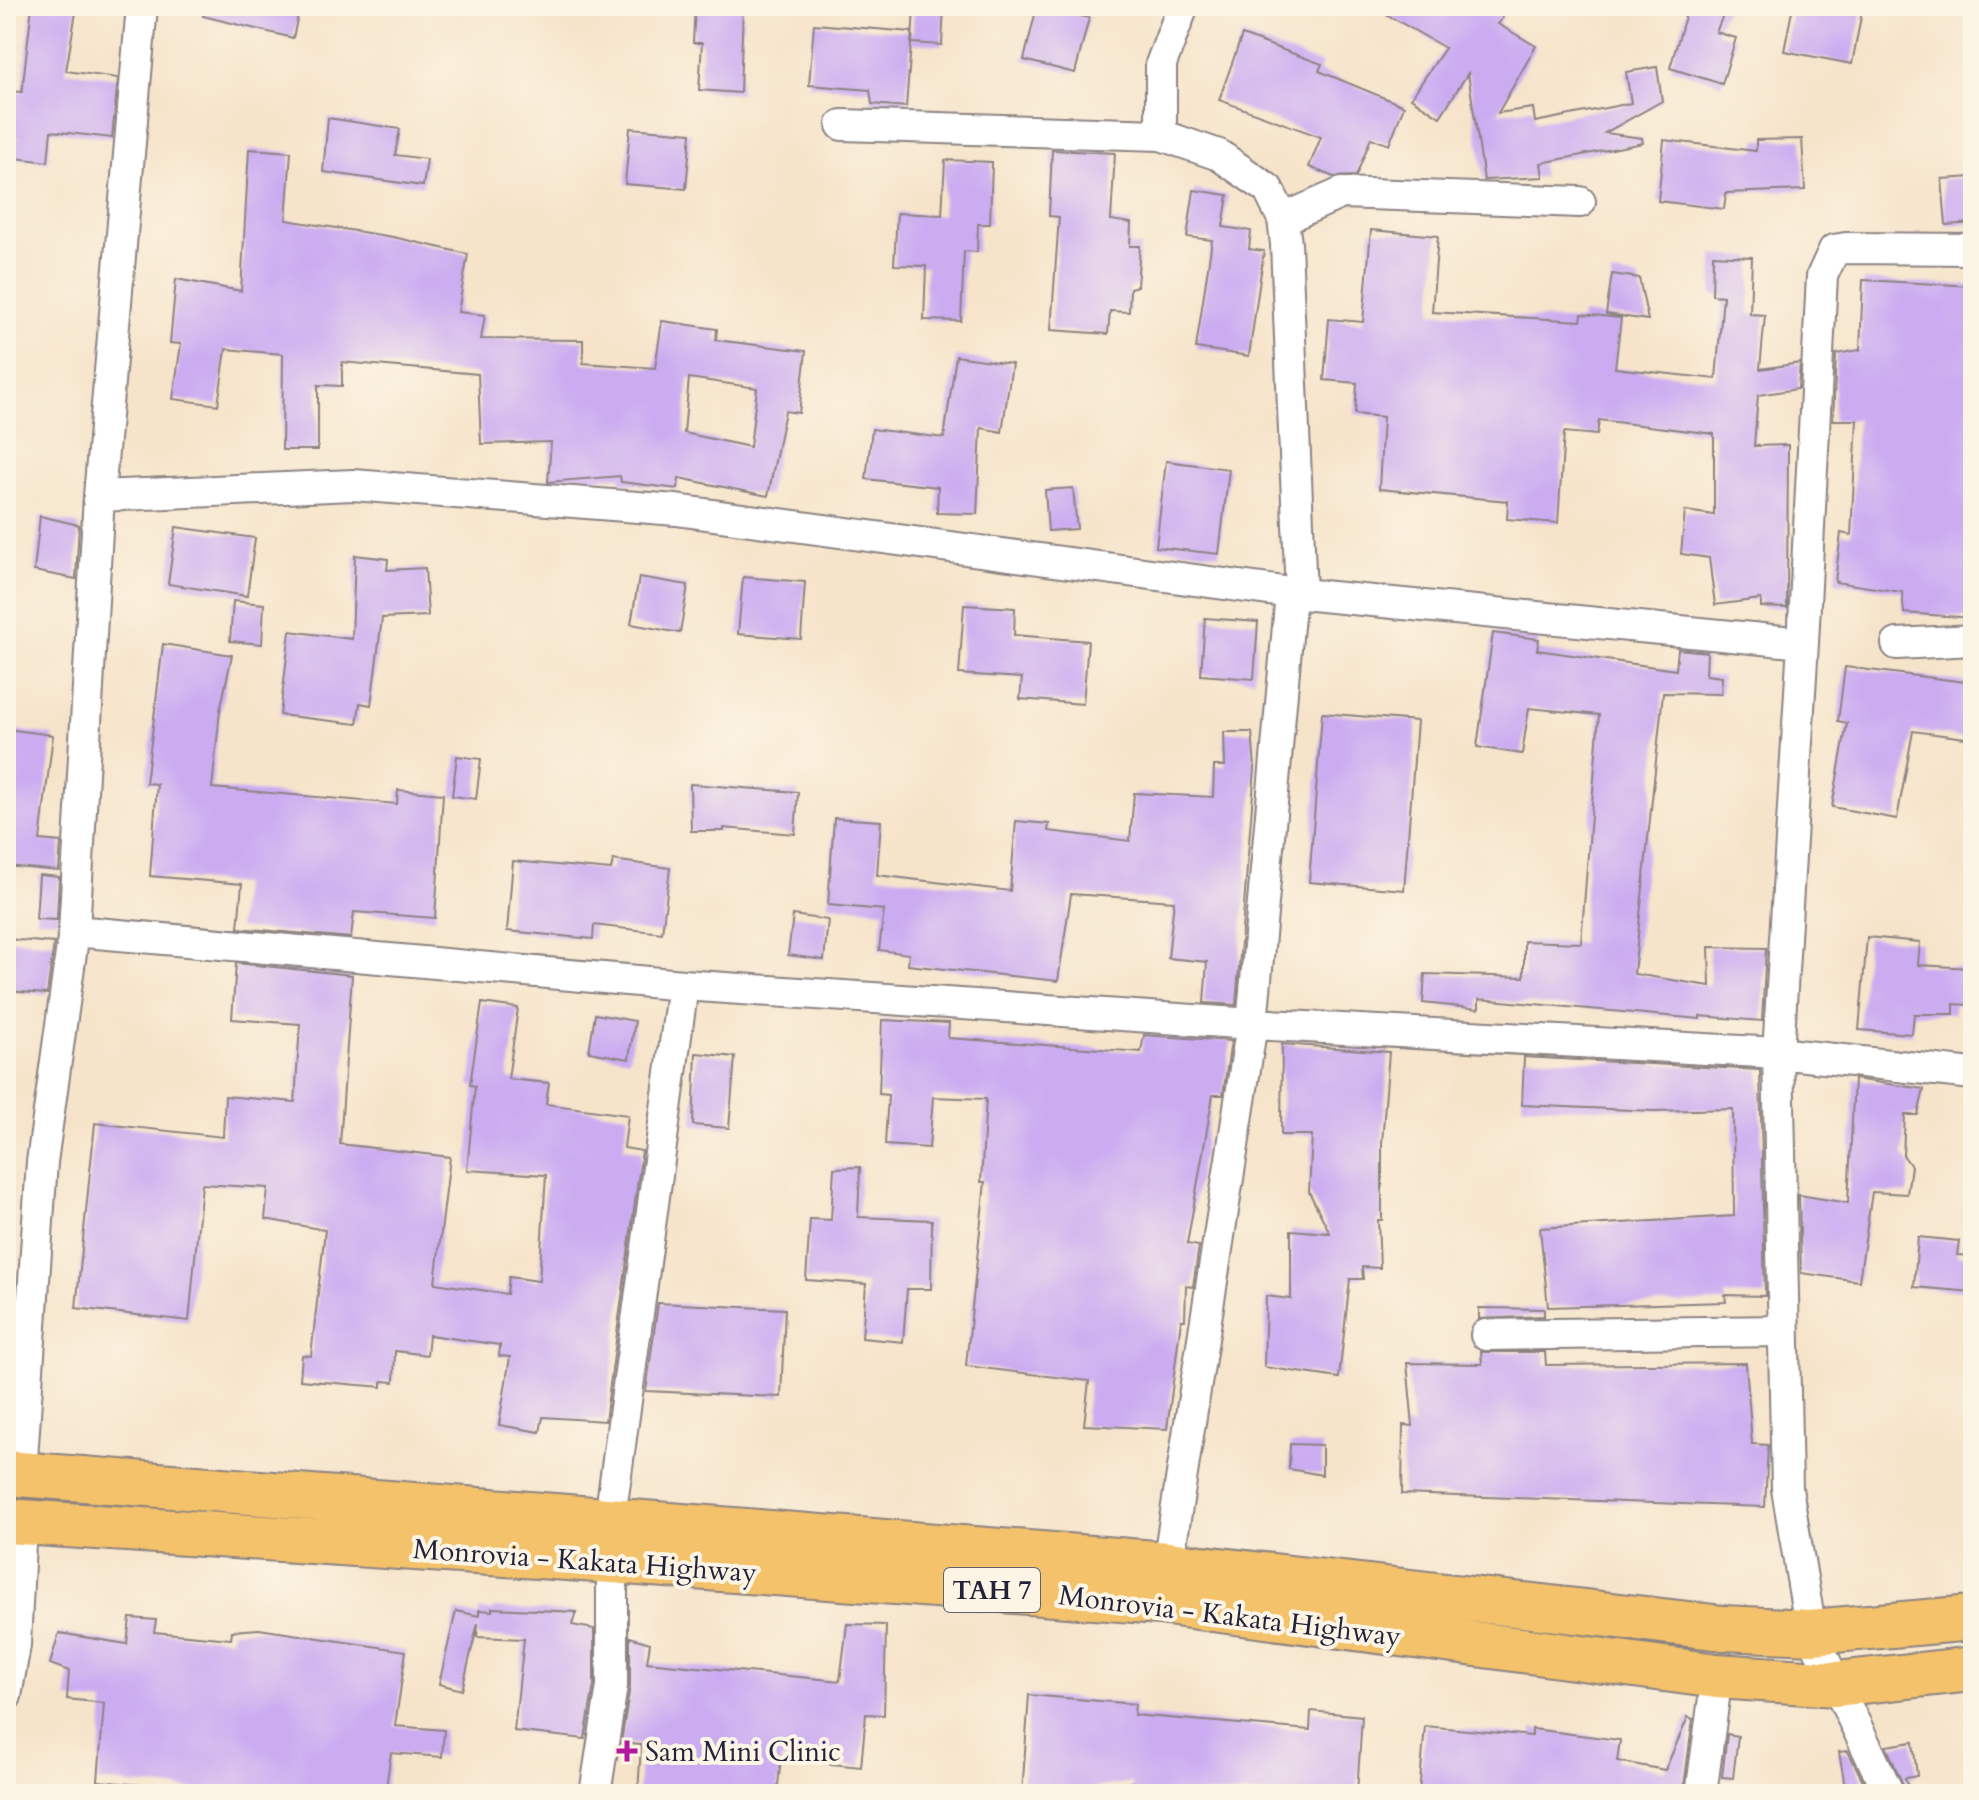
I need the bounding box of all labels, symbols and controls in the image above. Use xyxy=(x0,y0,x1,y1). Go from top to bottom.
street label: Monrovia - Kakata Highway xyxy=(412,1530,758,1592)
road number: TAH 7 xyxy=(944,1568,1040,1612)
street label: Monrovia - Kakata Highway xyxy=(1057,1576,1403,1656)
place label: Sam Mini Clinic xyxy=(645,1733,841,1771)
marker: Sam Mini Clinic xyxy=(616,1740,638,1762)

